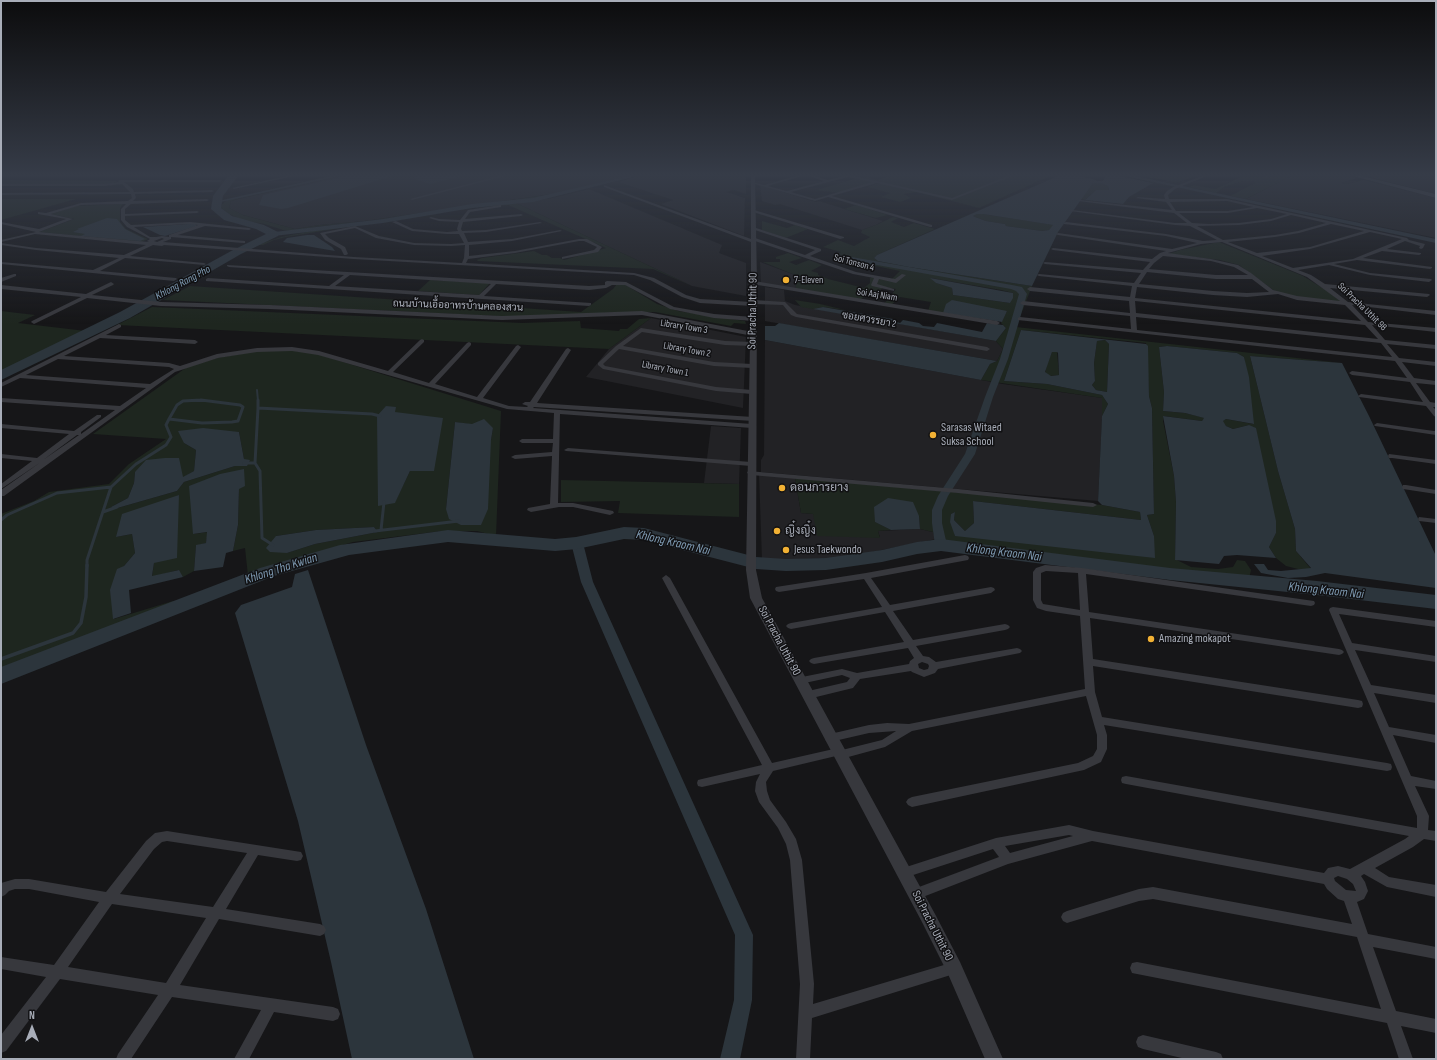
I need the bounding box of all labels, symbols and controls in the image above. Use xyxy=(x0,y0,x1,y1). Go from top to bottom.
street label: Soi Tonson 4 xyxy=(832,252,876,274)
water label: Khlong Rang Pho xyxy=(153,263,213,303)
street label: Soi Pracha Uthit 90 xyxy=(745,272,761,350)
place label: 7-Eleven xyxy=(794,274,823,286)
marker: 7-Eleven xyxy=(781,275,791,285)
street label: Soi Pracha Uthit 98 xyxy=(1335,280,1389,334)
street label: Soi Aaj Niam xyxy=(856,286,898,304)
street label: ถนนบ้านเอื้ออาทรบ้านคลองสวน xyxy=(393,298,523,314)
street label: ซอยศวรรยา 2 xyxy=(841,309,897,331)
street label: Library Town 3 xyxy=(659,317,709,337)
street label: Library Town 2 xyxy=(662,340,712,360)
street label: Library Town 1 xyxy=(641,359,689,379)
place label: Sarasas Witaed Suksa School xyxy=(941,421,1002,449)
marker: Sarasas Witaed Suksa School xyxy=(928,430,938,440)
place label: ดอนการยาง xyxy=(790,481,848,495)
marker: ดอนการยาง xyxy=(777,483,787,493)
place label: ญิ๋งญิ๋ง xyxy=(785,524,816,538)
marker: ญิ๋งญิ๋ง xyxy=(772,526,782,536)
water label: Khlong Kraom Nai xyxy=(634,527,712,559)
water label: Khlong Kraom Nai xyxy=(965,541,1043,565)
place label: Jesus Taekwondo xyxy=(794,543,862,557)
marker: Jesus Taekwondo xyxy=(781,545,791,555)
water label: Khlong Tha Kwian xyxy=(243,550,319,588)
water label: Khlong Kraom Nai xyxy=(1288,579,1364,603)
street label: Soi Pracha Uthit 90 xyxy=(755,604,803,678)
place label: Amazing mokapot xyxy=(1159,632,1231,646)
marker: Amazing mokapot xyxy=(1146,634,1156,644)
street label: Soi Pracha Uthit 90 xyxy=(908,888,956,964)
north arrow xyxy=(12,1008,52,1048)
text: N xyxy=(29,1009,35,1022)

